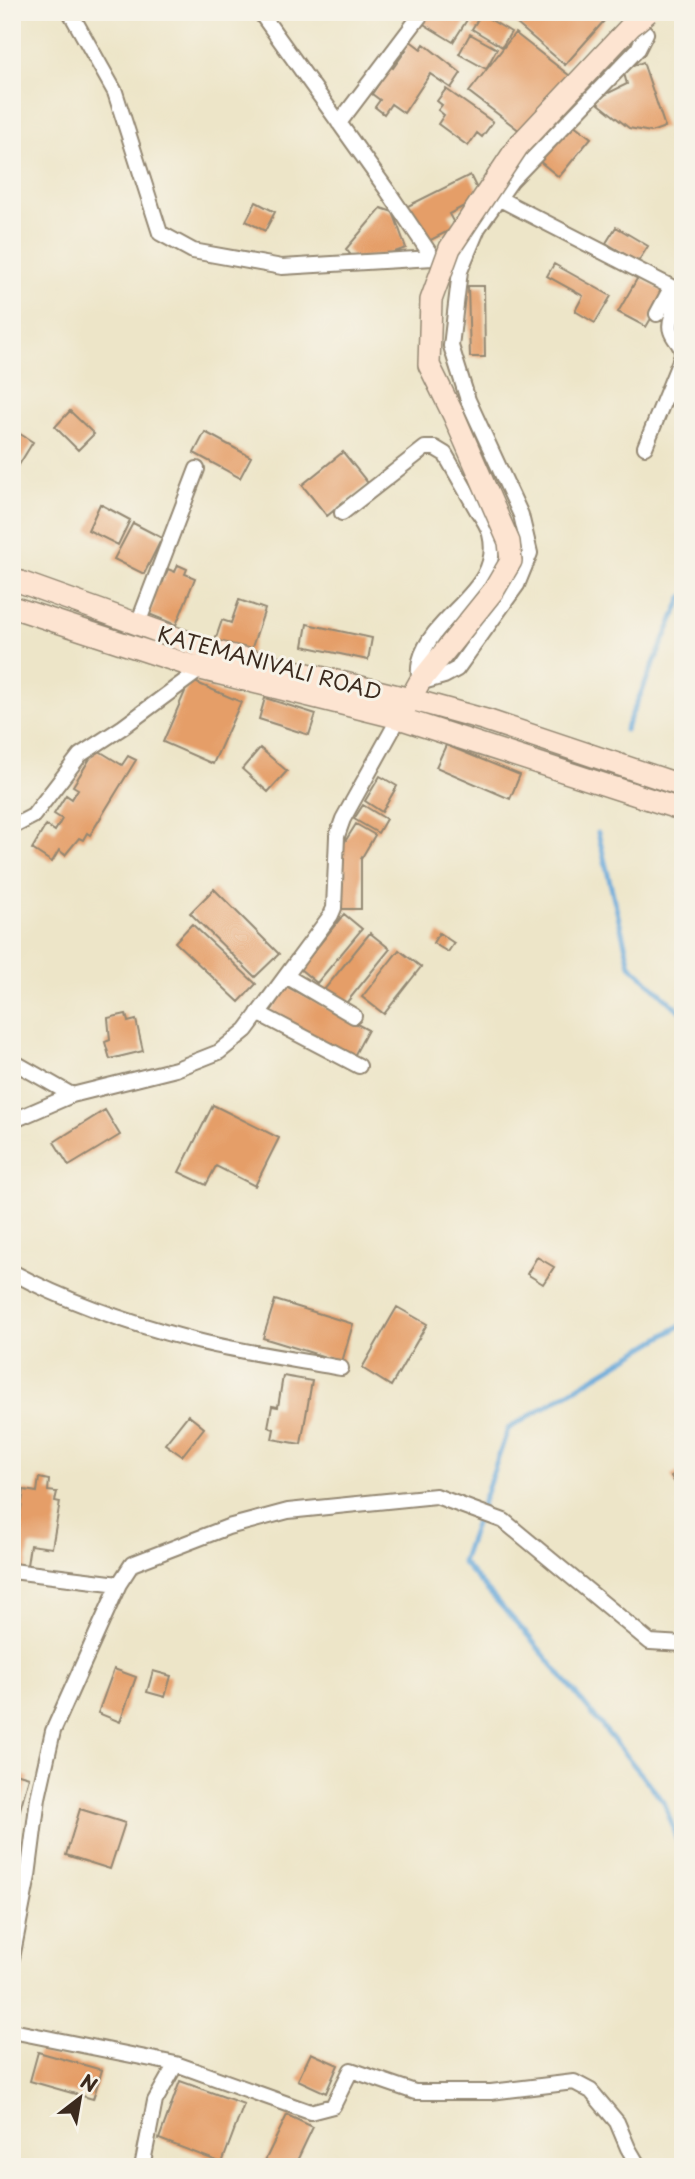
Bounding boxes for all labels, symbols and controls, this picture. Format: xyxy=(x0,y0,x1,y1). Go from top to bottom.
street label: KATEMANIVALI ROAD xyxy=(154,617,386,707)
north arrow xyxy=(46,2064,116,2134)
text: N xyxy=(76,2067,103,2098)

